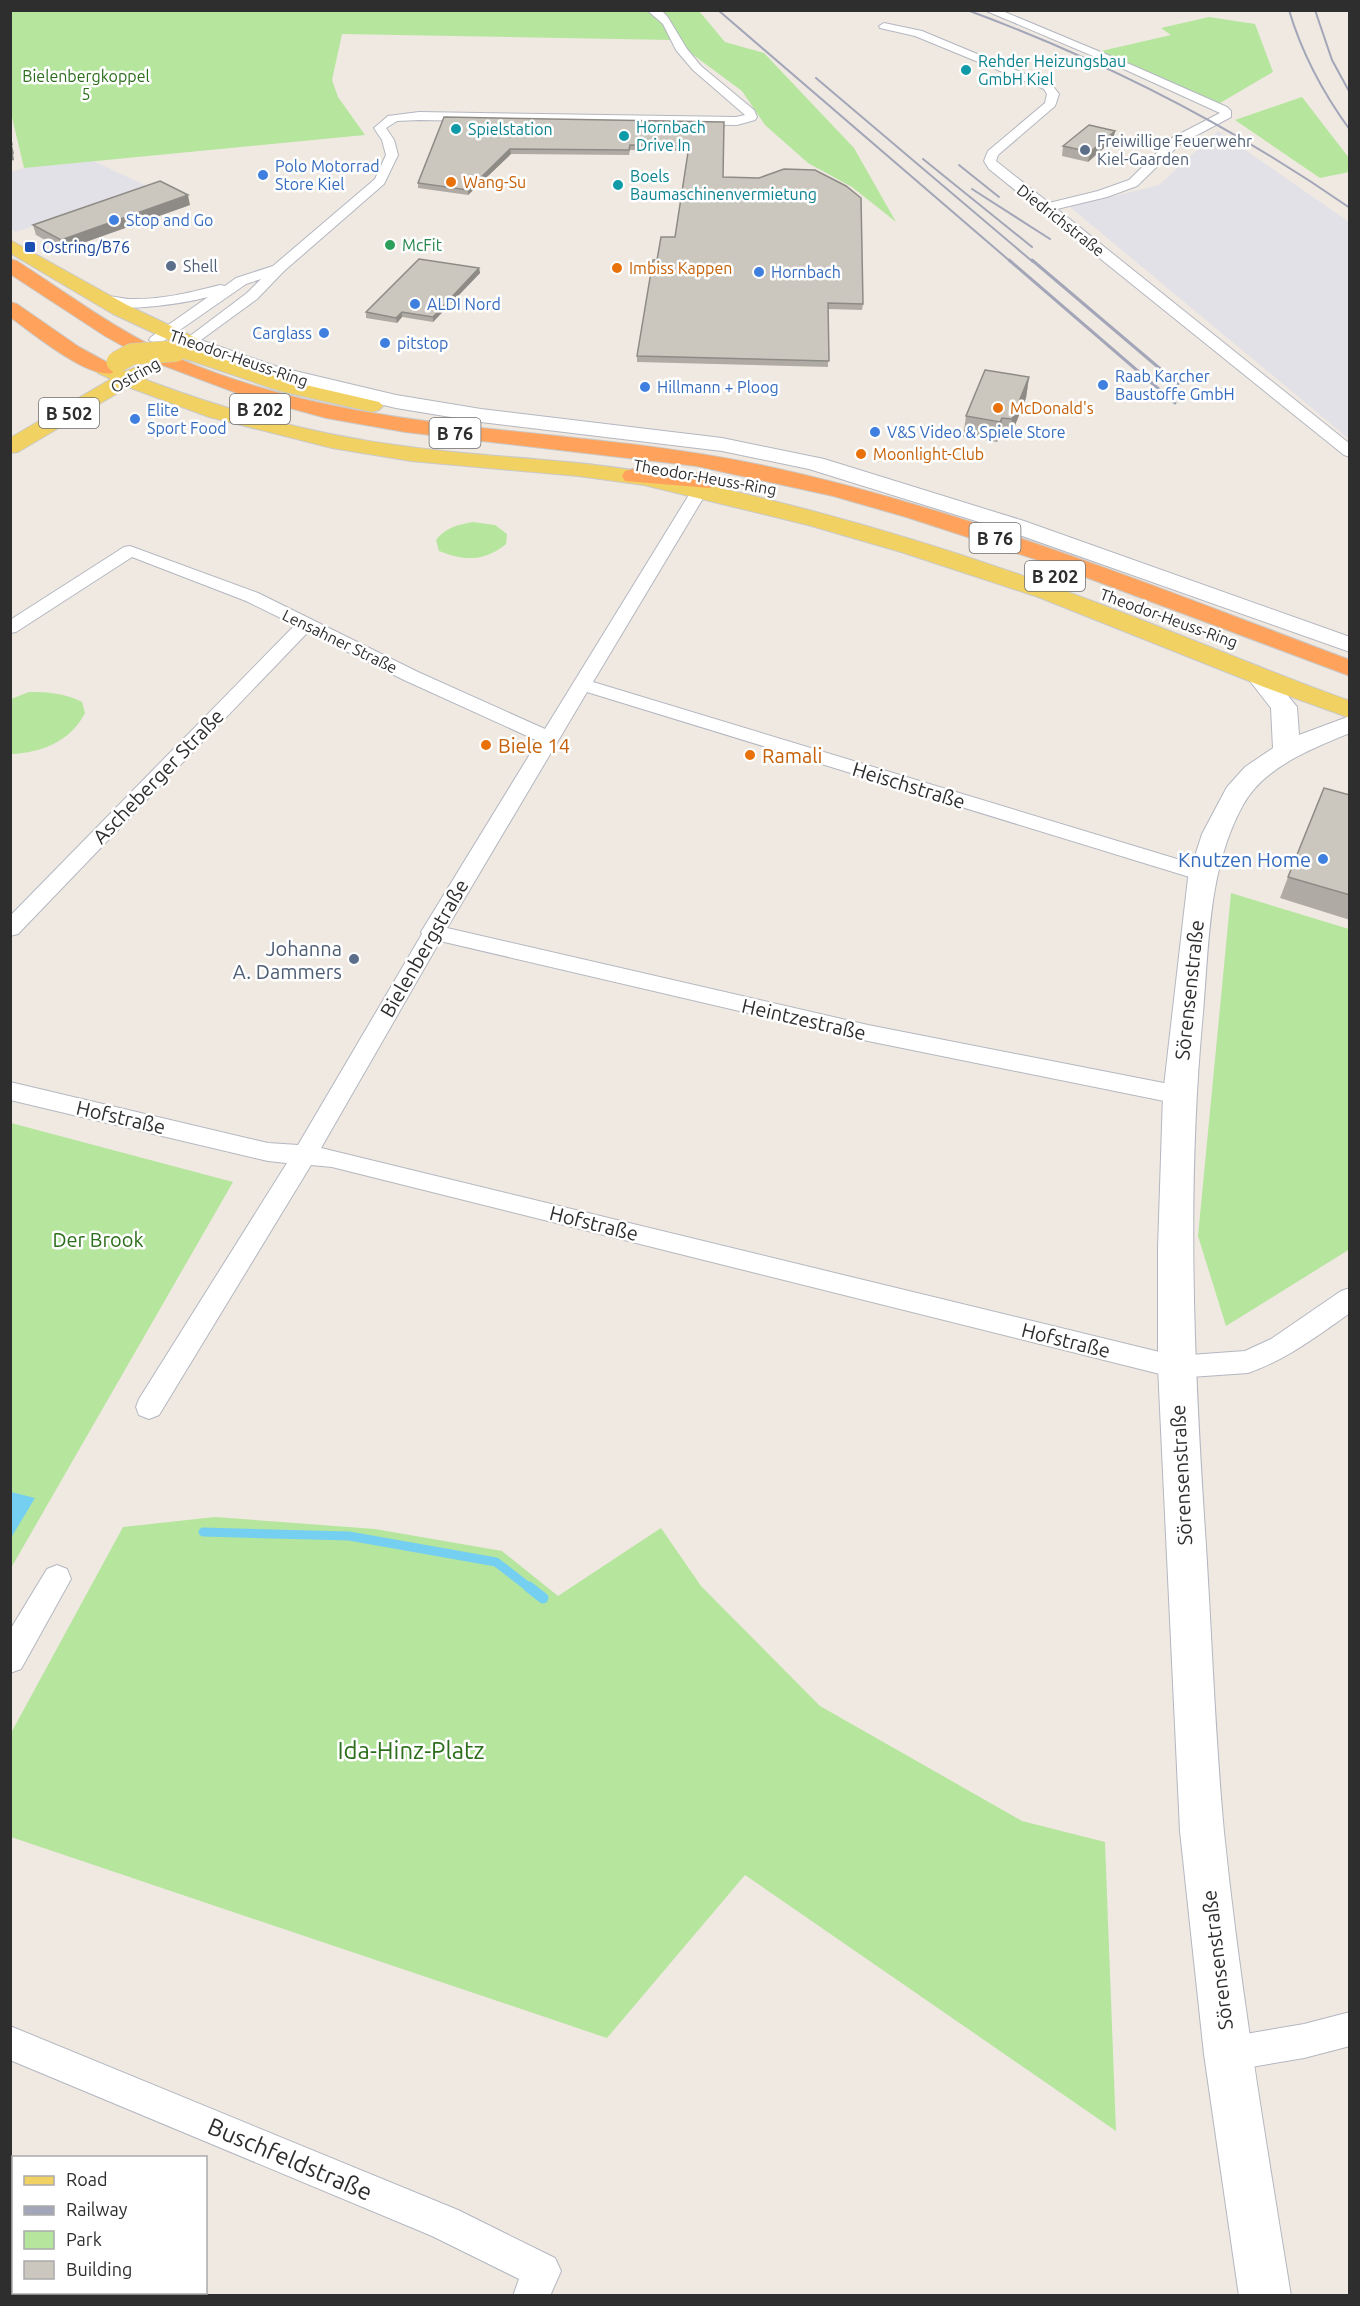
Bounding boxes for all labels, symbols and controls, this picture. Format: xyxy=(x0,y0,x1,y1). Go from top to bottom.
place label: Rehder Heizungsbau GmbH Kiel xyxy=(978,52,1126,88)
marker: Rehder Heizungsbau GmbH Kiel xyxy=(959,63,973,77)
park label: Bielenbergkoppel 5 xyxy=(22,67,150,103)
place label: Hornbach Drive In xyxy=(636,118,706,154)
place label: Spielstation xyxy=(468,120,553,138)
marker: Spielstation xyxy=(449,122,463,136)
marker: Hornbach Drive In xyxy=(617,129,631,143)
place label: Freiwillige Feuerwehr Kiel-Gaarden xyxy=(1097,132,1252,168)
marker: Freiwillige Feuerwehr Kiel-Gaarden xyxy=(1078,143,1092,157)
place label: Polo Motorrad Store Kiel xyxy=(275,157,380,193)
place label: Boels Baumaschinenvermietung xyxy=(630,167,817,203)
marker: Polo Motorrad Store Kiel xyxy=(256,168,270,182)
place label: Wang-Su xyxy=(463,173,526,191)
marker: Wang-Su xyxy=(444,175,458,189)
marker: Boels Baumaschinenvermietung xyxy=(611,178,625,192)
street label: Diedrichstraße xyxy=(1014,180,1108,260)
place label: Stop and Go xyxy=(126,211,213,229)
marker: Stop and Go xyxy=(107,213,121,227)
place label: McFit xyxy=(402,236,443,254)
place label: Ostring/B76 xyxy=(42,238,130,256)
marker: McFit xyxy=(383,238,397,252)
marker: Ostring/B76 xyxy=(23,240,37,254)
place label: Shell xyxy=(183,257,218,275)
marker: Shell xyxy=(164,259,178,273)
place label: Imbiss Kappen xyxy=(629,259,732,277)
marker: Imbiss Kappen xyxy=(610,261,624,275)
place label: Hornbach xyxy=(771,263,841,281)
marker: Hornbach xyxy=(752,265,766,279)
place label: ALDI Nord xyxy=(427,295,501,313)
marker: ALDI Nord xyxy=(408,297,422,311)
place label: Carglass xyxy=(252,324,312,342)
street label: Theodor-Heuss-Ring xyxy=(167,326,311,390)
marker: Carglass xyxy=(317,326,331,340)
place label: pitstop xyxy=(397,334,448,352)
marker: pitstop xyxy=(378,336,392,350)
street label: Ostring xyxy=(107,354,163,396)
place label: Raab Karcher Baustoffe GmbH xyxy=(1115,367,1235,403)
place label: Hillmann + Ploog xyxy=(657,378,779,396)
marker: Raab Karcher Baustoffe GmbH xyxy=(1096,378,1110,392)
marker: Hillmann + Ploog xyxy=(638,380,652,394)
road number: B 202 xyxy=(230,394,290,424)
road number: B 502 xyxy=(39,398,99,428)
place label: McDonald's xyxy=(1010,399,1094,417)
place label: Elite Sport Food xyxy=(147,401,227,437)
marker: McDonald's xyxy=(991,401,1005,415)
marker: Elite Sport Food xyxy=(128,412,142,426)
road number: B 76 xyxy=(430,418,480,448)
place label: V&S Video & Spiele Store xyxy=(887,423,1066,441)
marker: V&S Video & Spiele Store xyxy=(868,425,882,439)
place label: Moonlight-Club xyxy=(873,445,984,463)
marker: Moonlight-Club xyxy=(854,447,868,461)
street label: Theodor-Heuss-Ring xyxy=(632,456,778,498)
road number: B 76 xyxy=(970,523,1020,553)
road number: B 202 xyxy=(1025,561,1085,591)
street label: Theodor-Heuss-Ring xyxy=(1098,585,1240,651)
street label: Lensahner Straße xyxy=(280,605,400,677)
street label: Ascheberger Straße xyxy=(88,704,228,848)
place label: Biele 14 xyxy=(498,734,570,757)
marker: Biele 14 xyxy=(479,738,493,752)
place label: Ramali xyxy=(762,744,822,767)
marker: Ramali xyxy=(743,748,757,762)
street label: Heischstraße xyxy=(850,757,968,813)
place label: Knutzen Home xyxy=(1178,848,1311,871)
marker: Knutzen Home xyxy=(1316,852,1330,866)
street label: Bielenbergstraße xyxy=(375,875,473,1021)
street label: Sörensenstraße xyxy=(1170,919,1208,1061)
place label: Johanna A. Dammers xyxy=(233,937,342,983)
marker: Johanna A. Dammers xyxy=(347,952,361,966)
street label: Heintzestraße xyxy=(740,994,868,1044)
street label: Hofstraße xyxy=(74,1096,168,1138)
street label: Hofstraße xyxy=(547,1201,641,1245)
park label: Der Brook xyxy=(52,1228,144,1251)
street label: Hofstraße xyxy=(1019,1318,1113,1362)
street label: Sörensenstraße xyxy=(1166,1404,1196,1546)
park label: Ida-Hinz-Platz xyxy=(337,1737,485,1764)
street label: Sörensenstraße xyxy=(1197,1889,1237,2031)
street label: Buschfeldstraße xyxy=(204,2112,376,2206)
legend xyxy=(12,2156,207,2294)
text: Road xyxy=(66,2169,108,2189)
text: Railway xyxy=(66,2199,128,2219)
text: Park xyxy=(66,2229,102,2249)
text: Building xyxy=(66,2259,132,2279)

